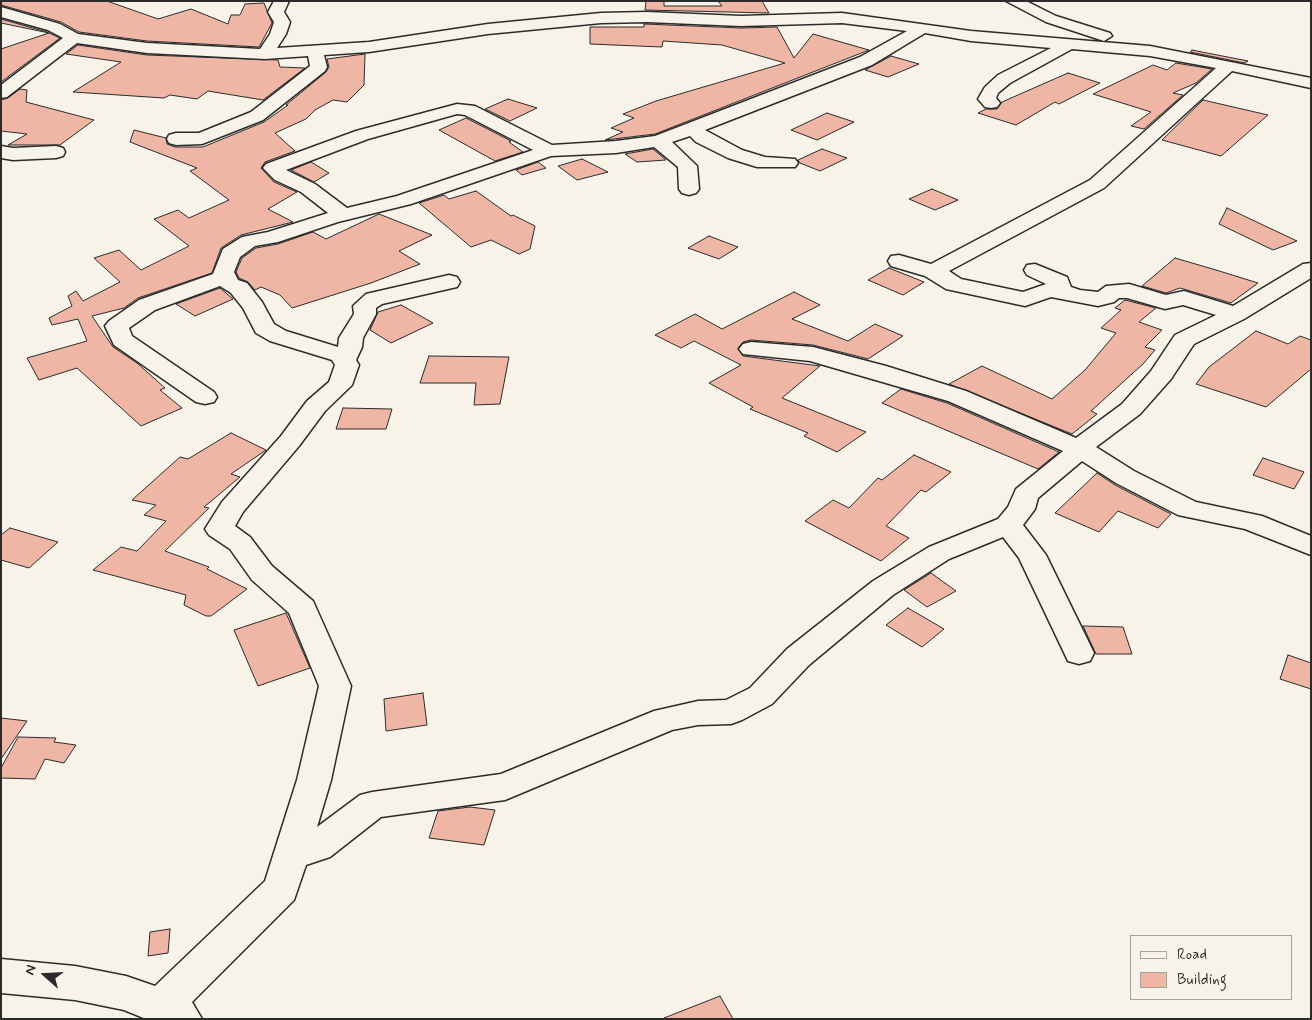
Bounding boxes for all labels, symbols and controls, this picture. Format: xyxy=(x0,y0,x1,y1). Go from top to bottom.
legend xyxy=(1130,935,1292,1000)
text: Road xyxy=(1177,945,1207,965)
north arrow xyxy=(20,950,70,1000)
text: N xyxy=(21,963,41,977)
text: Building xyxy=(1177,970,1227,990)

